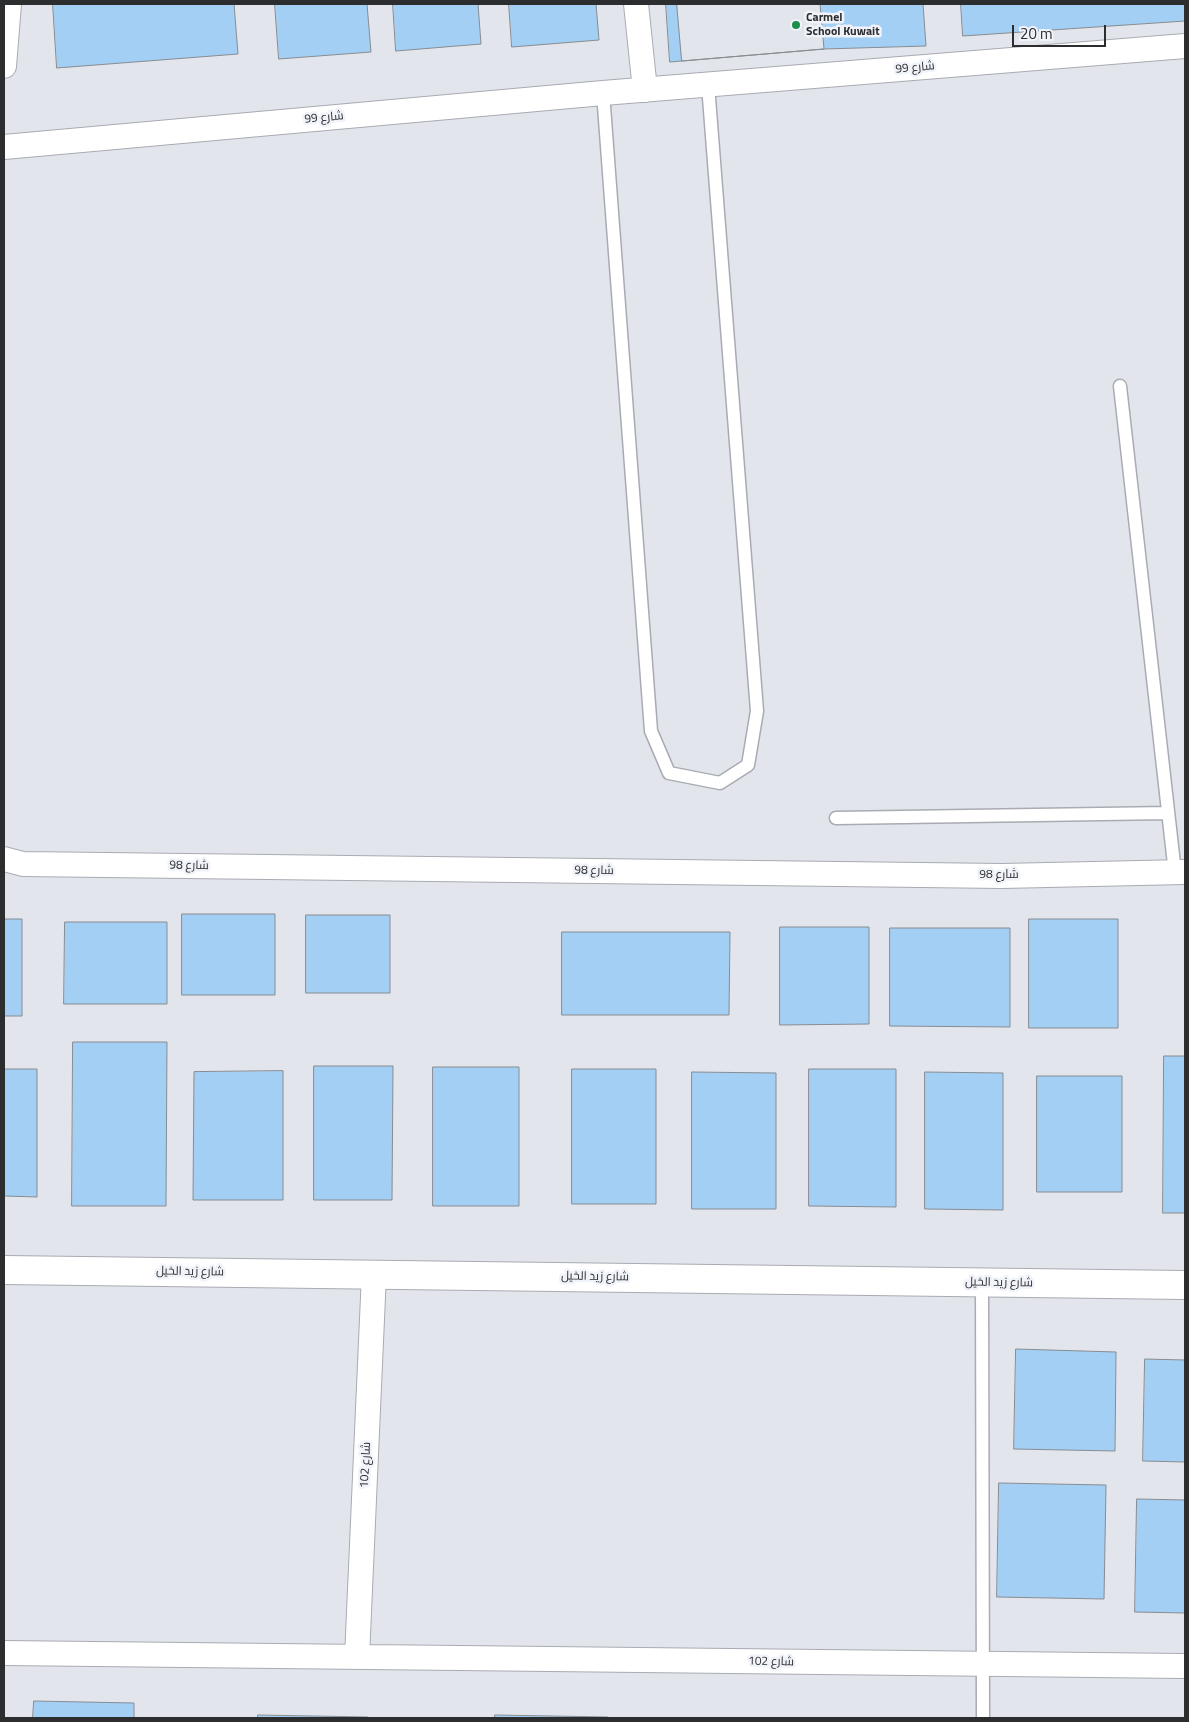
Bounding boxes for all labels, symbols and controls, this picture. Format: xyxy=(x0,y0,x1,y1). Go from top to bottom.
place label: Carmel School Kuwait xyxy=(806,11,880,39)
scale bar xyxy=(1014,15,1108,47)
marker: Carmel School Kuwait xyxy=(790,19,802,31)
text: 20 m xyxy=(1020,22,1053,45)
street label: شارع 99 xyxy=(895,59,935,77)
street label: شارع 99 xyxy=(304,109,344,127)
street label: شارع 98 xyxy=(169,858,209,874)
street label: شارع 98 xyxy=(574,863,614,879)
street label: شارع 98 xyxy=(979,868,1019,882)
street label: شارع زيد الخيل xyxy=(156,1264,224,1280)
street label: شارع زيد الخيل xyxy=(561,1269,629,1285)
street label: شارع زيد الخيل xyxy=(965,1275,1033,1291)
street label: شارع 102 xyxy=(358,1442,374,1488)
street label: شارع 102 xyxy=(748,1654,794,1670)

